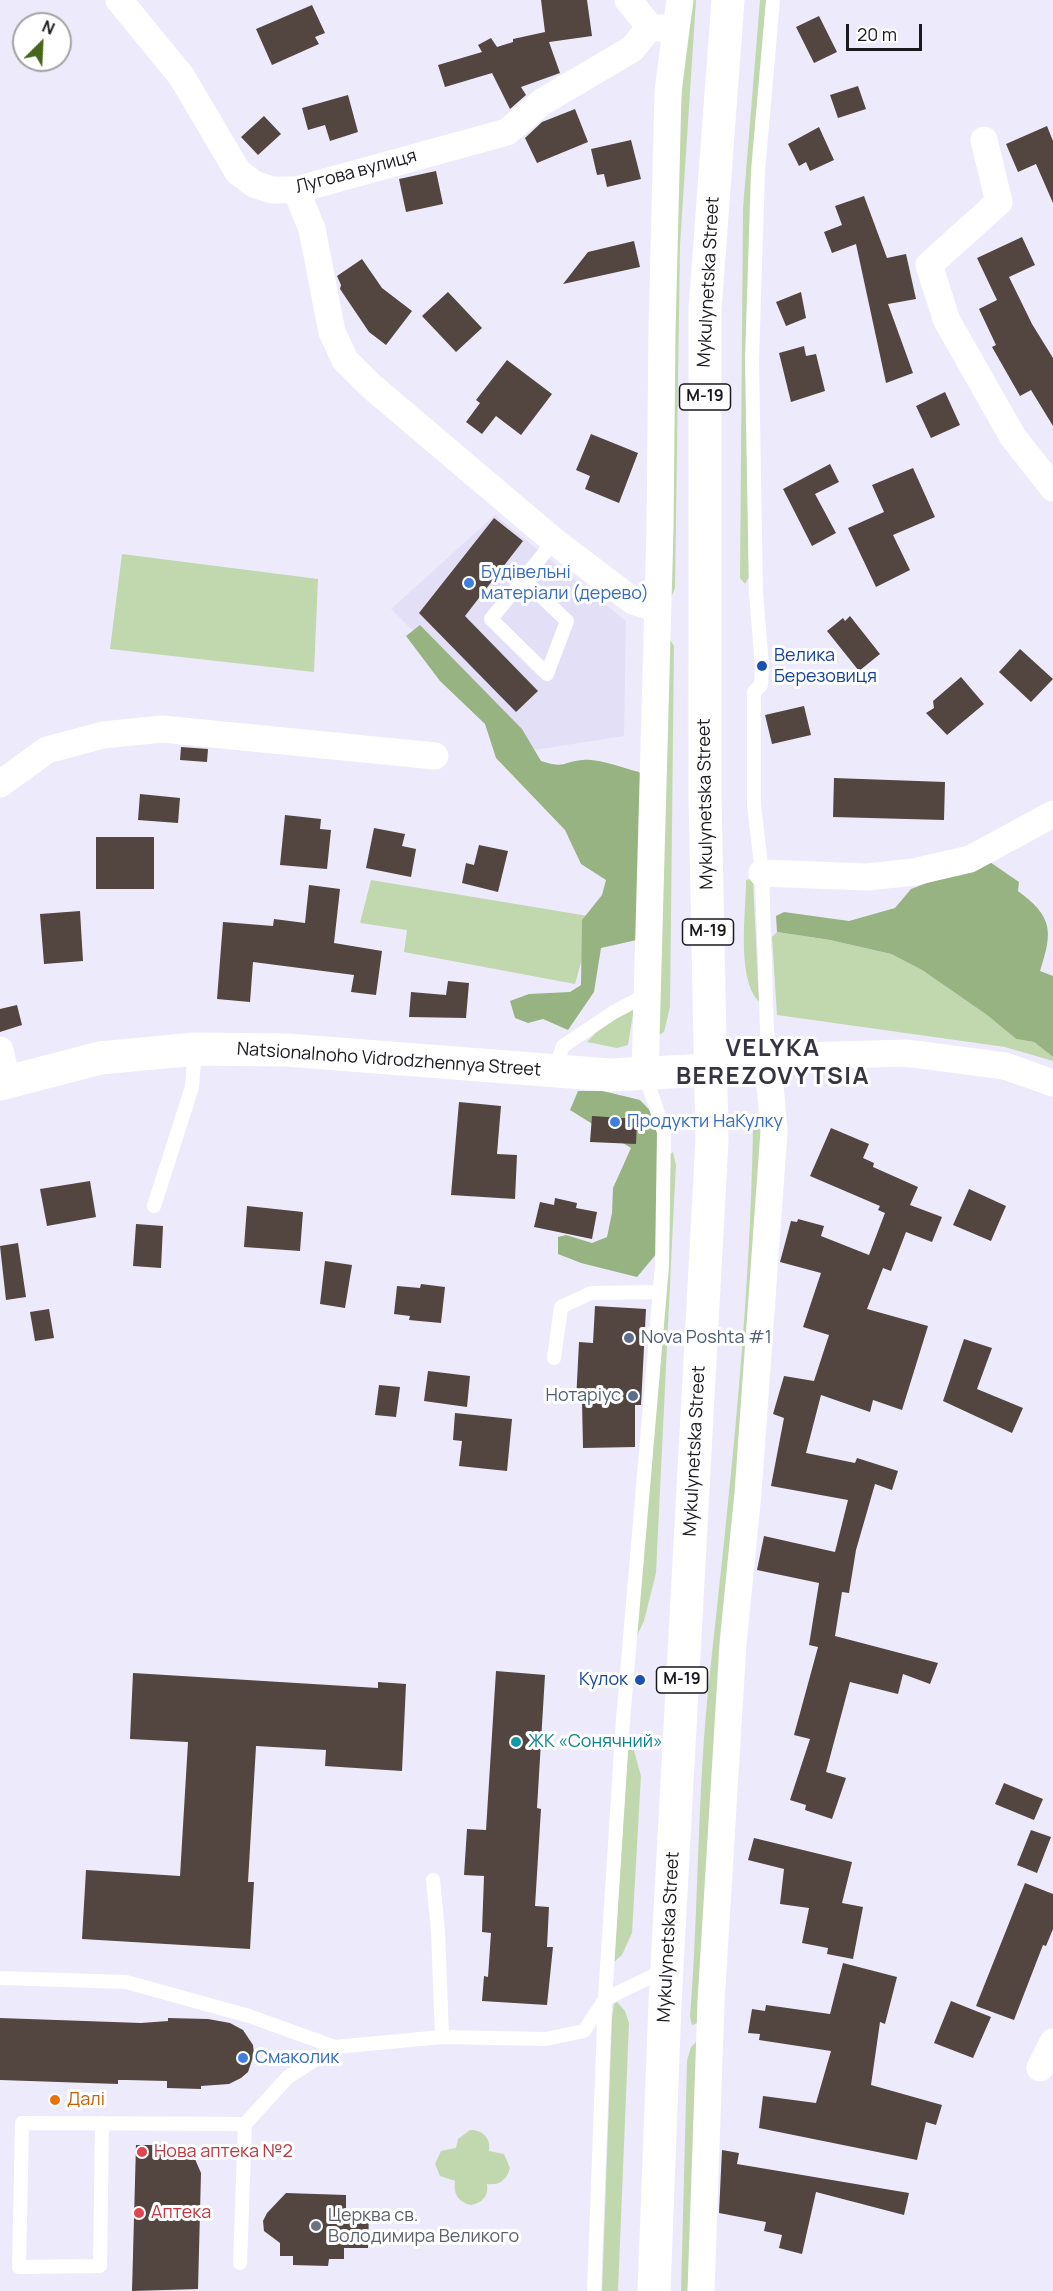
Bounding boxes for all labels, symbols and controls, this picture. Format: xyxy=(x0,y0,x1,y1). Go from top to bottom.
north arrow xyxy=(12,12,72,72)
scale bar xyxy=(849,12,926,50)
text: N xyxy=(39,15,58,40)
text: 20 m xyxy=(857,22,897,46)
street label: Лугова вулиця xyxy=(293,145,419,199)
street label: Mykulynetska Street xyxy=(694,196,724,368)
road number: М-19 xyxy=(680,384,730,410)
place label: Будівельні матеріали (дерево) xyxy=(481,562,649,604)
marker: Будівельні матеріали (дерево) xyxy=(462,576,476,590)
place label: Велика Березовиця xyxy=(774,645,877,688)
marker: Велика Березовиця xyxy=(755,659,769,673)
street label: Mykulynetska Street xyxy=(694,718,718,890)
road number: М-19 xyxy=(682,919,734,945)
district label: VELYKA BEREZOVYTSIA xyxy=(676,1035,870,1091)
street label: Natsionalnoho Vidrodzhennya Street xyxy=(236,1039,542,1081)
place label: Продукти НаКулку xyxy=(627,1111,783,1133)
marker: Продукти НаКулку xyxy=(608,1115,622,1129)
place label: Nova Poshta #1 xyxy=(641,1327,772,1349)
marker: Nova Poshta #1 xyxy=(622,1331,636,1345)
street label: Mykulynetska Street xyxy=(680,1365,710,1537)
place label: Нотаріус xyxy=(546,1385,621,1407)
marker: Нотаріус xyxy=(626,1389,640,1403)
road number: М-19 xyxy=(656,1667,708,1693)
place label: Кулок xyxy=(579,1669,628,1691)
marker: Кулок xyxy=(633,1673,647,1687)
place label: ЖК «Сонячний» xyxy=(528,1731,663,1753)
marker: ЖК «Сонячний» xyxy=(509,1735,523,1749)
street label: Mykulynetska Street xyxy=(654,1851,684,2023)
place label: Смаколик xyxy=(255,2047,339,2069)
marker: Смаколик xyxy=(236,2051,250,2065)
place label: Далі xyxy=(67,2089,105,2111)
marker: Далі xyxy=(48,2093,62,2107)
place label: Нова аптека №2 xyxy=(154,2141,293,2163)
marker: Нова аптека №2 xyxy=(135,2145,149,2159)
place label: Аптека xyxy=(151,2202,211,2224)
place label: Церква св. Володимира Великого xyxy=(328,2205,519,2248)
marker: Аптека xyxy=(132,2206,146,2220)
marker: Церква св. Володимира Великого xyxy=(309,2219,323,2233)

